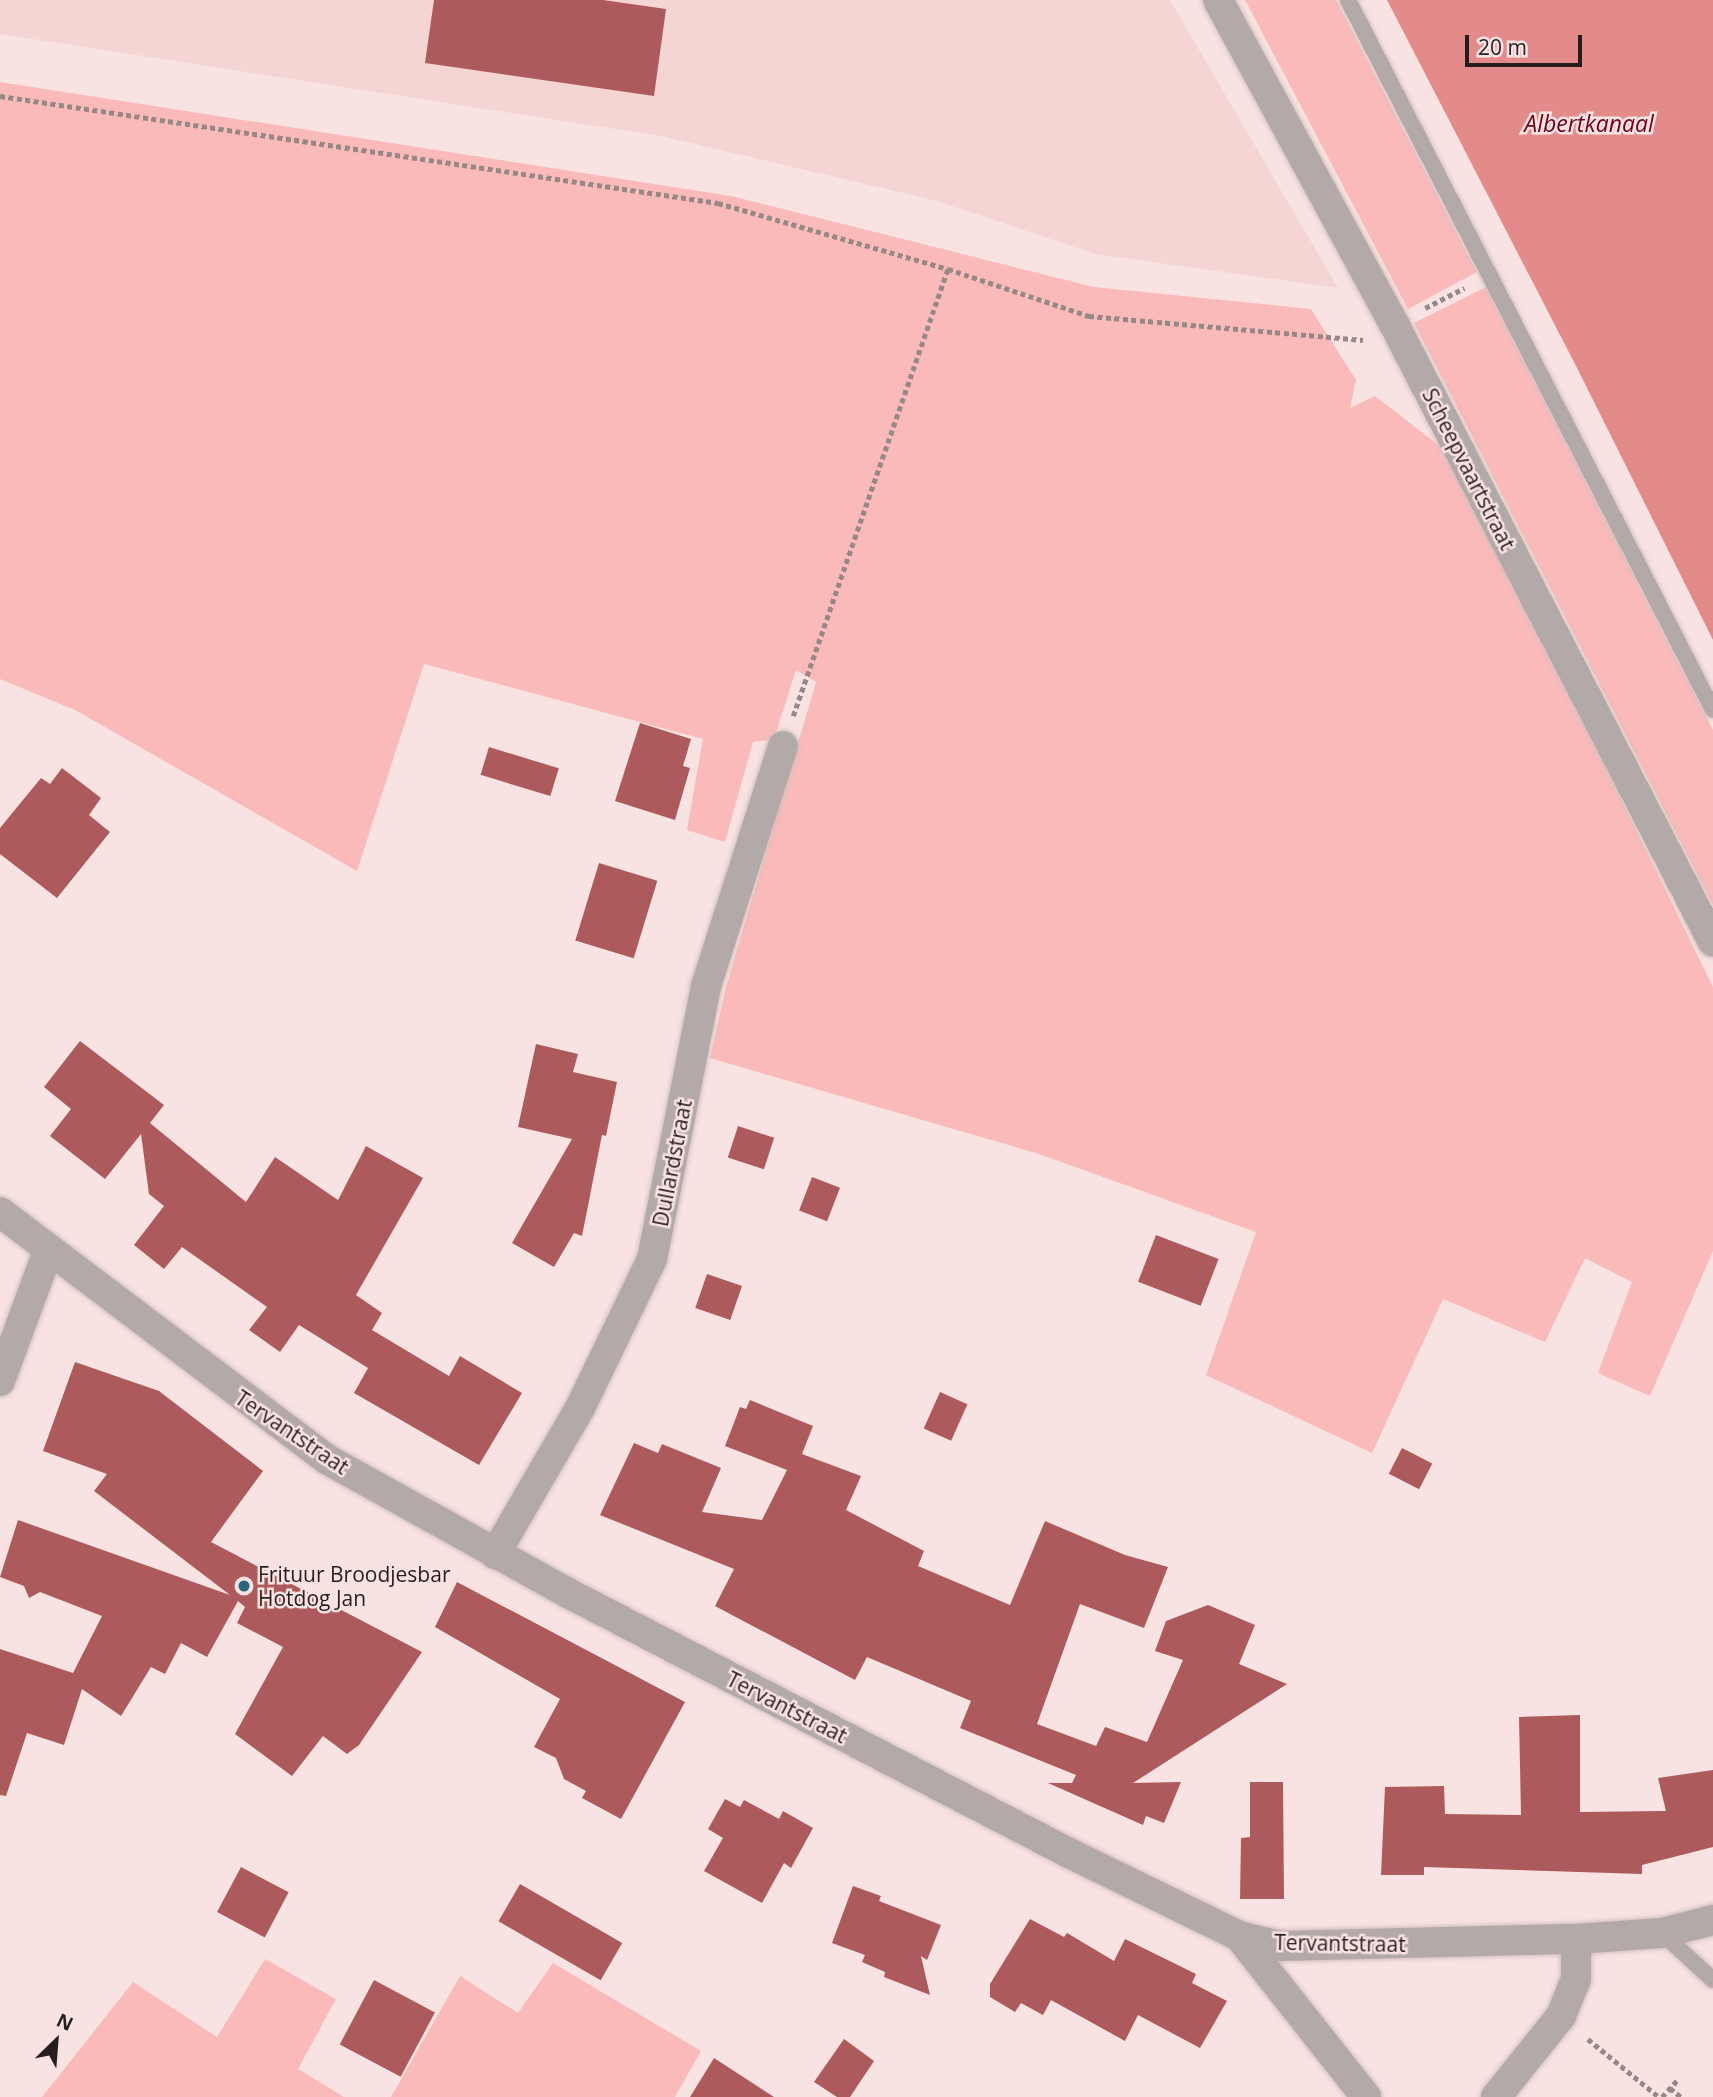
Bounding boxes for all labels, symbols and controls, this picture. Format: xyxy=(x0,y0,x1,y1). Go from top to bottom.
scale bar xyxy=(1468,21,1585,65)
text: 20 m xyxy=(1478,33,1527,61)
water label: Albertkanaal xyxy=(1524,109,1654,137)
street label: Scheepvaartstraat xyxy=(1417,384,1521,554)
street label: Dullardstraat xyxy=(647,1097,697,1229)
street label: Tervantstraat xyxy=(231,1385,353,1479)
place label: Frituur Broodjesbar Hotdog Jan xyxy=(258,1561,450,1611)
marker: Frituur Broodjesbar Hotdog Jan xyxy=(236,1578,252,1594)
street label: Tervantstraat xyxy=(723,1666,851,1748)
street label: Tervantstraat xyxy=(1274,1929,1406,1957)
north arrow xyxy=(21,2006,91,2076)
text: N xyxy=(52,2007,77,2037)

